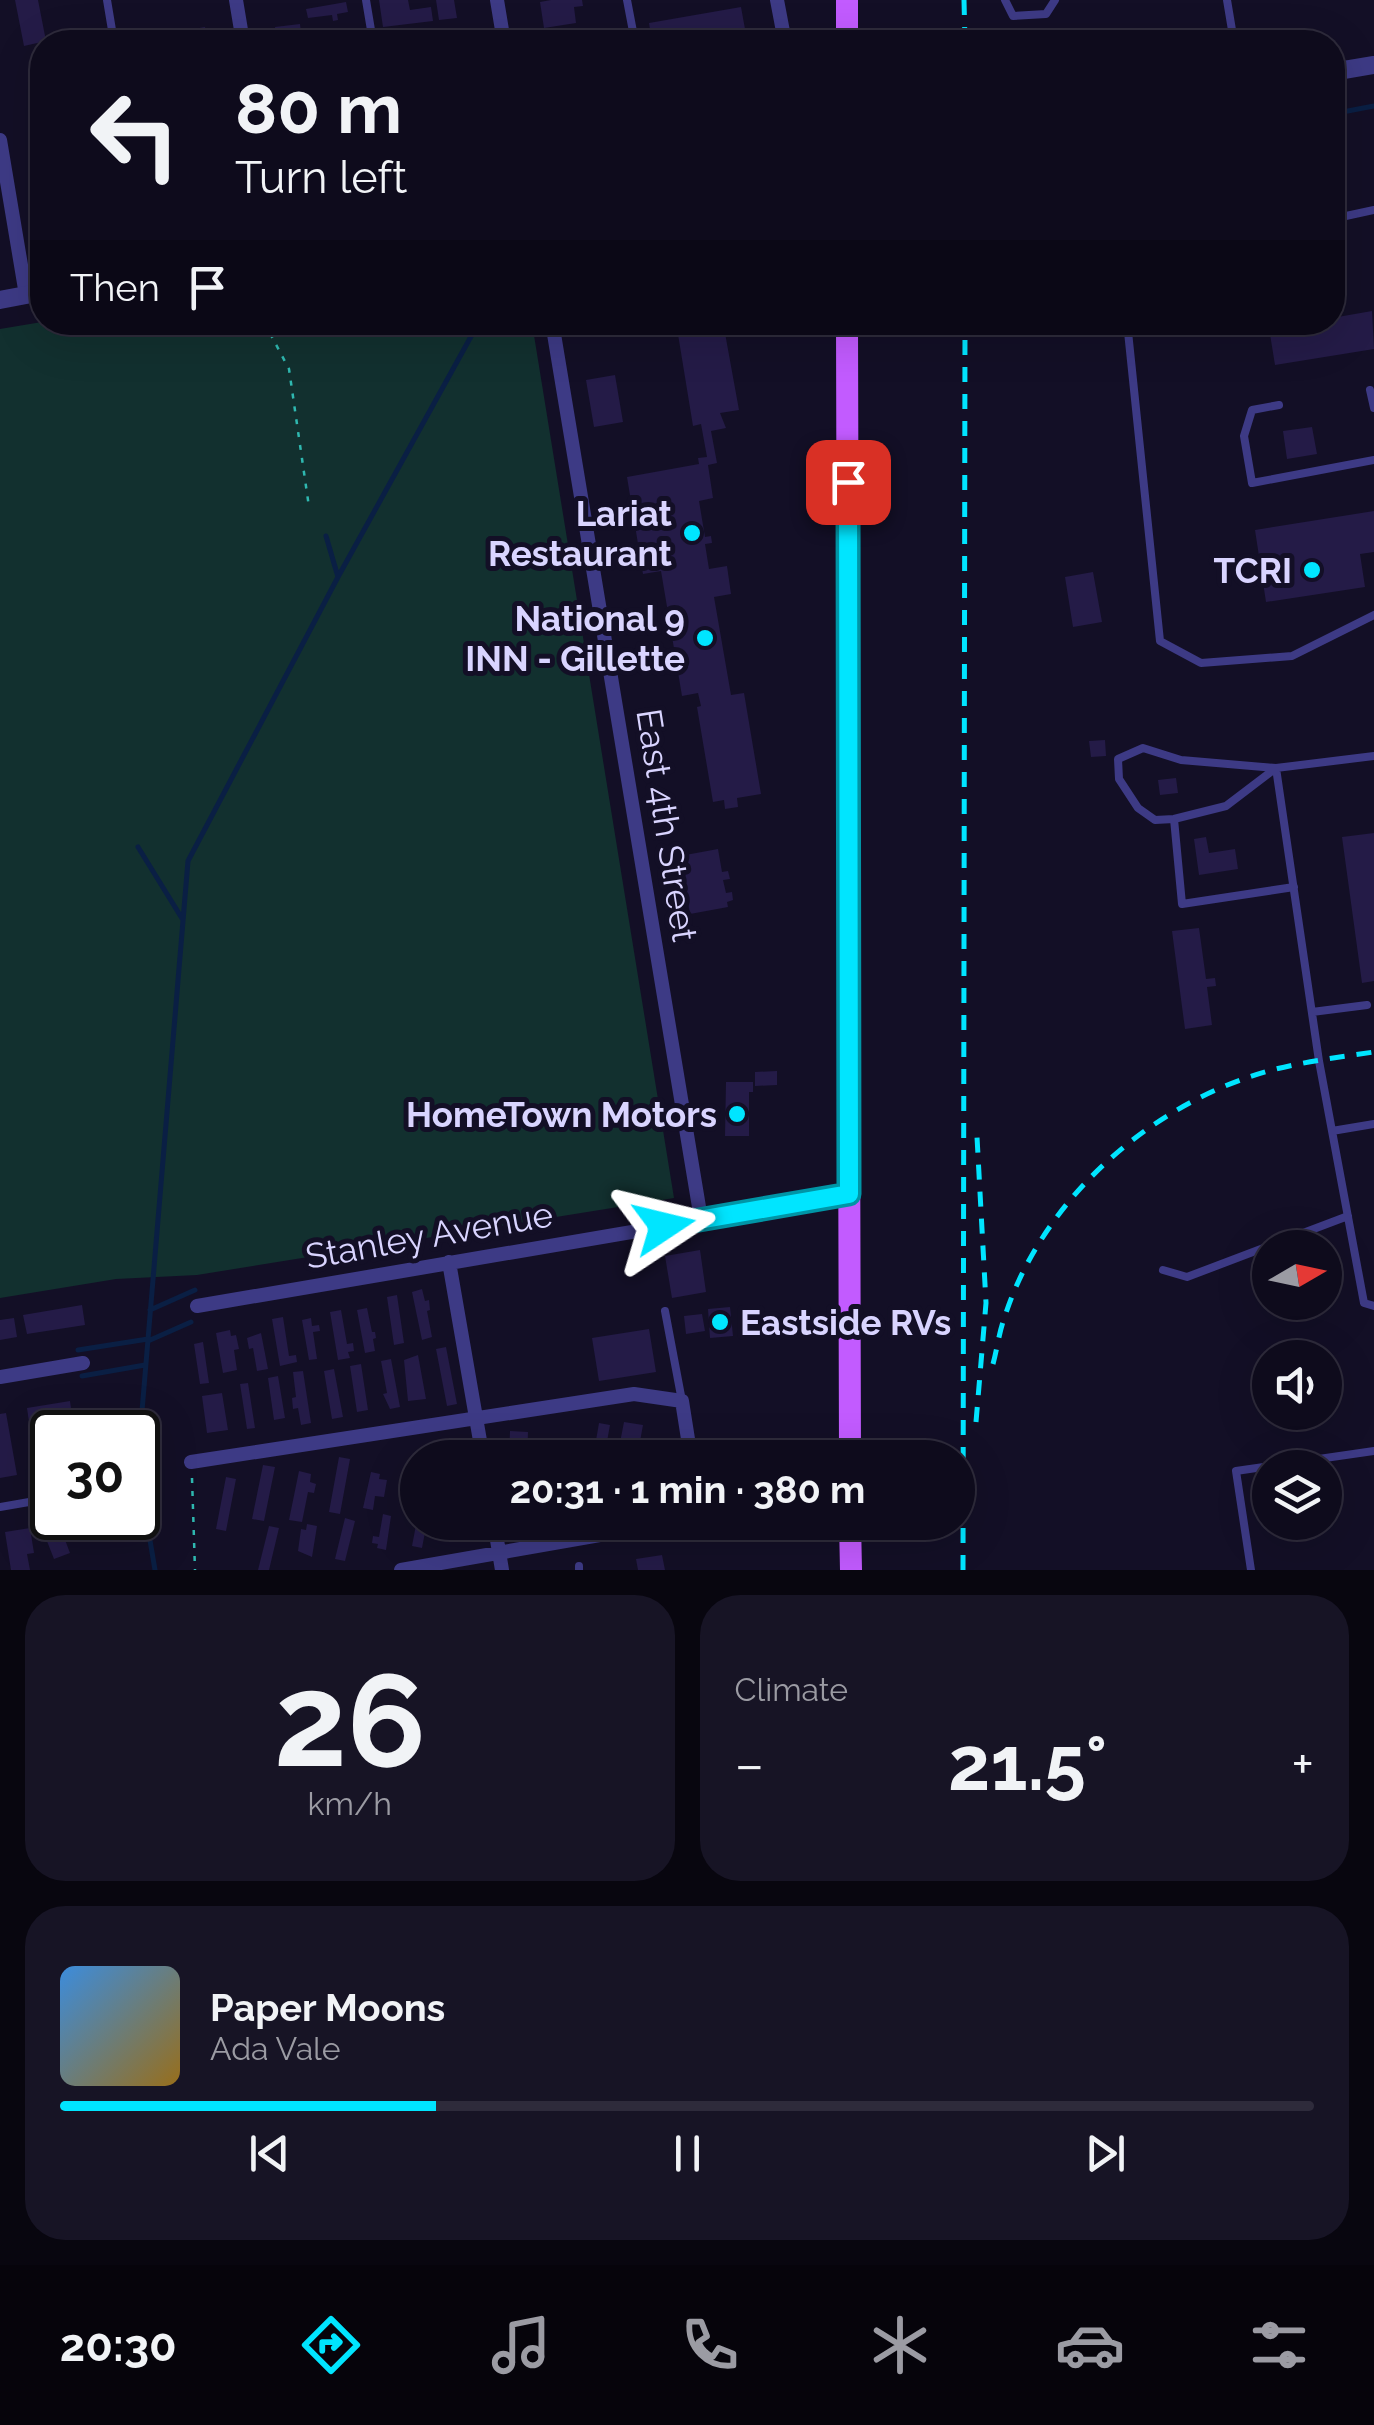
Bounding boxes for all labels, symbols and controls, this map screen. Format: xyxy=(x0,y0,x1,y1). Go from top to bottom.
text: 80 m xyxy=(235,67,402,149)
icon: left xyxy=(70,70,200,200)
text: Turn left xyxy=(235,151,407,204)
icon: arrive xyxy=(180,260,235,315)
text: Then xyxy=(70,265,160,310)
pin xyxy=(806,440,891,525)
icon: arrive xyxy=(821,455,876,510)
place label: Lariat Restaurant xyxy=(488,493,673,574)
marker: Lariat Restaurant xyxy=(681,522,703,544)
place label: TCRI xyxy=(1214,550,1292,591)
marker: TCRI xyxy=(1301,559,1323,581)
place label: National 9 INN - Gillette xyxy=(465,598,685,679)
marker: National 9 INN - Gillette xyxy=(694,627,716,649)
street label: East 4th Street xyxy=(628,706,706,945)
place label: HomeTown Motors xyxy=(406,1094,717,1135)
marker: HomeTown Motors xyxy=(726,1103,748,1125)
position arrow xyxy=(612,1174,716,1278)
street label: Stanley Avenue xyxy=(302,1193,556,1277)
north arrow xyxy=(1252,1230,1342,1320)
map controls xyxy=(1252,1230,1342,1540)
place label: Eastside RVs xyxy=(740,1302,951,1343)
marker: Eastside RVs xyxy=(709,1311,731,1333)
button: sound xyxy=(1252,1340,1342,1430)
speed limit sign: 30 xyxy=(30,1410,160,1540)
button: layers xyxy=(1252,1450,1342,1540)
text: 20:31 · 1 min · 380 m xyxy=(510,1467,865,1512)
text: 26 xyxy=(274,1644,426,1796)
text: Climate xyxy=(735,1671,848,1708)
text: 21.5° xyxy=(948,1719,1107,1808)
text: − xyxy=(735,1732,764,1797)
text: + xyxy=(1291,1732,1314,1797)
text: km/h xyxy=(308,1785,392,1822)
text: Paper Moons xyxy=(210,1985,445,2030)
text: Ada Vale xyxy=(210,2030,341,2067)
icon: previous xyxy=(242,2126,297,2181)
icon: pause xyxy=(660,2126,715,2181)
icon: next xyxy=(1078,2126,1133,2181)
icon: directions xyxy=(296,2310,366,2380)
icon: music xyxy=(486,2310,556,2380)
icon: phone xyxy=(675,2310,745,2380)
icon: climate xyxy=(865,2310,935,2380)
icon: car xyxy=(1055,2310,1125,2380)
icon: filters xyxy=(1244,2310,1314,2380)
text: 20:30 xyxy=(60,2319,177,2372)

